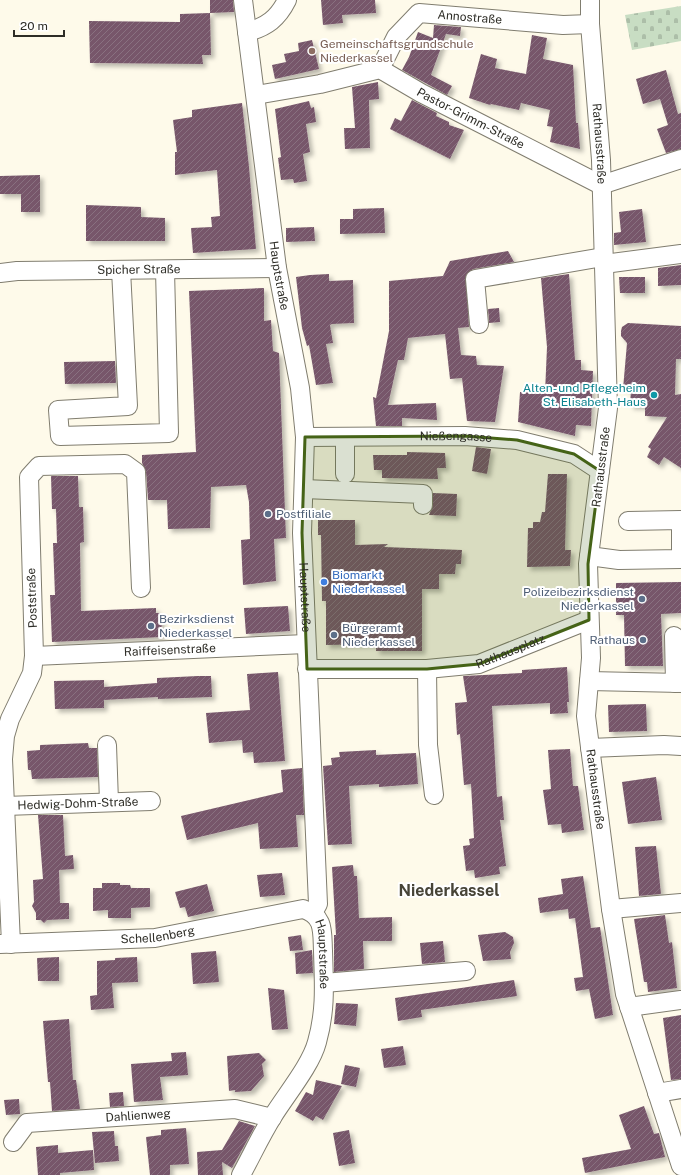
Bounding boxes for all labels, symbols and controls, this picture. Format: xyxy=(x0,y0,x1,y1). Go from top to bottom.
street label: Annostraße xyxy=(437,8,503,27)
scale bar xyxy=(14,12,64,38)
text: 20 m xyxy=(20,19,48,33)
place label: Gemeinschaftsgrundschule Niederkassel xyxy=(320,37,474,65)
marker: Gemeinschaftsgrundschule Niederkassel xyxy=(307,46,317,56)
street label: Pastor-Grimm-Straße xyxy=(414,85,527,152)
street label: Rathausstraße xyxy=(589,103,609,185)
street label: Hauptstraße xyxy=(267,240,292,312)
street label: Spicher Straße xyxy=(97,262,181,277)
place label: Alten- und Pflegeheim St. Elisabeth-Haus xyxy=(523,381,646,409)
marker: Alten- und Pflegeheim St. Elisabeth-Haus xyxy=(649,390,659,400)
street label: Rathausstraße xyxy=(589,426,613,508)
street label: Nießengasse xyxy=(420,429,493,445)
place label: Postfiliale xyxy=(276,507,332,521)
marker: Postfiliale xyxy=(263,509,273,519)
street label: Hauptstraße xyxy=(296,562,313,633)
street label: Poststraße xyxy=(24,567,40,628)
place label: Biomarkt Niederkassel xyxy=(332,568,406,596)
marker: Biomarkt Niederkassel xyxy=(319,577,329,587)
place label: Polizeibezirksdienst Niederkassel xyxy=(523,585,634,613)
marker: Polizeibezirksdienst Niederkassel xyxy=(637,594,647,604)
place label: Bezirksdienst Niederkassel xyxy=(159,612,235,640)
marker: Bezirksdienst Niederkassel xyxy=(146,621,156,631)
place label: Bürgeramt Niederkassel xyxy=(342,621,416,649)
marker: Bürgeramt Niederkassel xyxy=(329,630,339,640)
street label: Rathausplatz xyxy=(474,631,547,672)
place label: Rathaus xyxy=(589,633,635,647)
marker: Rathaus xyxy=(638,635,648,645)
street label: Raiffeisenstraße xyxy=(124,641,216,659)
street label: Rathausstraße xyxy=(583,748,608,831)
street label: Hedwig-Dohm-Straße xyxy=(17,794,139,813)
district label: Niederkassel xyxy=(399,881,499,900)
street label: Hauptstraße xyxy=(312,917,331,989)
street label: Schellenberg xyxy=(120,923,196,946)
street label: Dahlienweg xyxy=(105,1106,171,1125)

